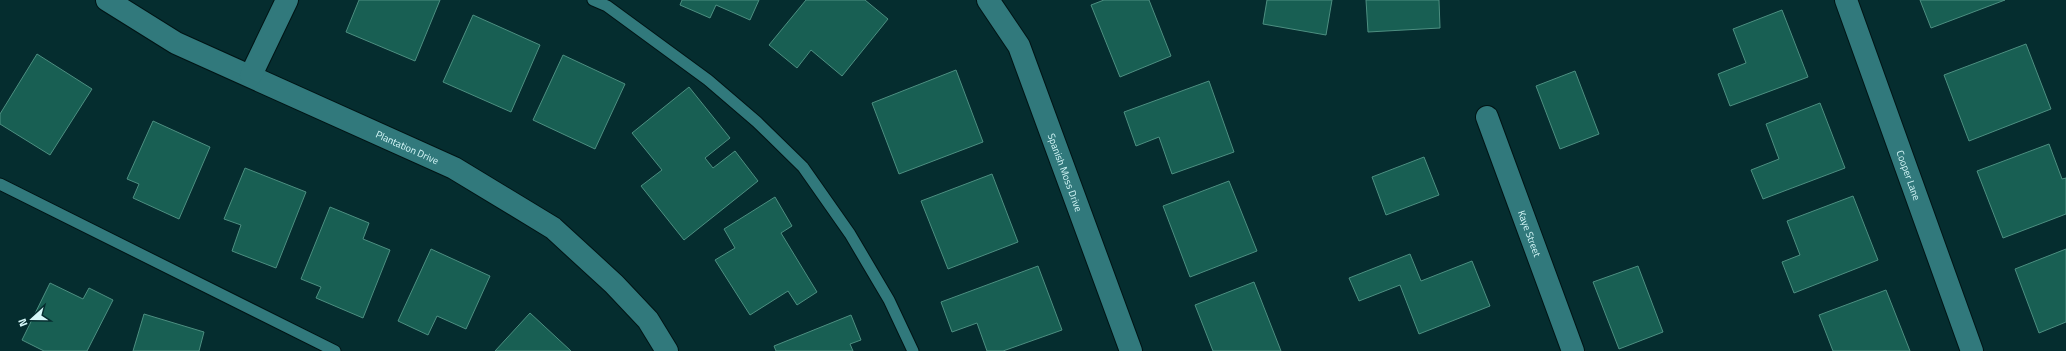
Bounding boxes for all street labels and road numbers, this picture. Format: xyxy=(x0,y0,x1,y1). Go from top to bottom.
street label: Plantation Drive xyxy=(373,126,441,168)
street label: Spanish Moss Drive xyxy=(1044,131,1087,214)
street label: Cooper Lane xyxy=(1893,148,1925,202)
street label: Kaye Street xyxy=(1514,208,1545,259)

